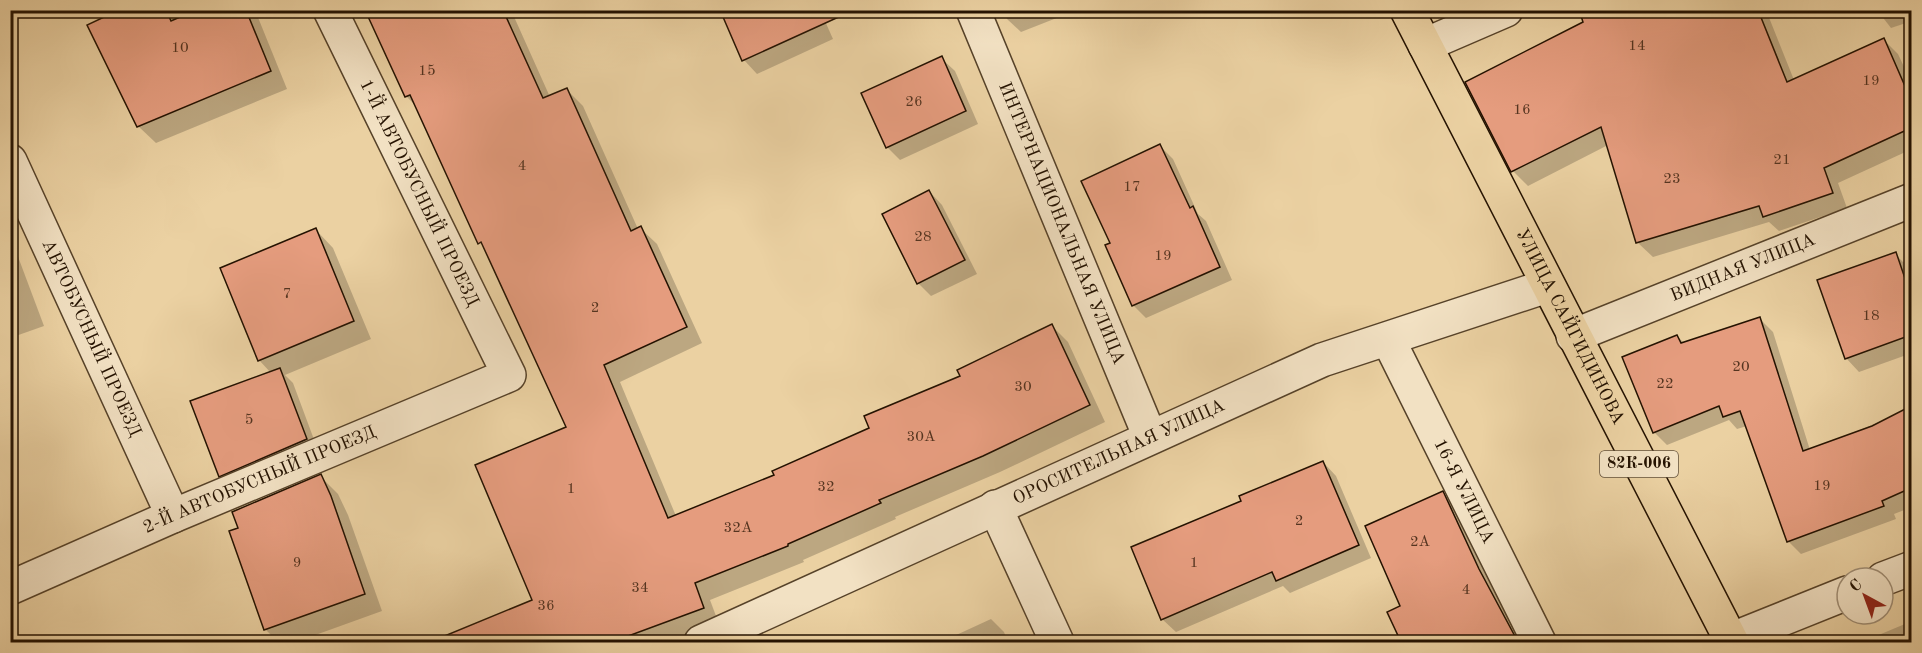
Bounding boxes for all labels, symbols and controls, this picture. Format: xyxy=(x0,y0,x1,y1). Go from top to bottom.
house number: 14 xyxy=(1628,39,1646,54)
house number: 10 xyxy=(171,41,189,56)
house number: 15 xyxy=(418,64,436,79)
house number: 19 xyxy=(1862,74,1880,89)
street label: 1-Й АВТОБУСНЫЙ ПРОЕЗД xyxy=(356,75,486,309)
street label: ИНТЕРНАЦИОНАЛЬНАЯ УЛИЦА xyxy=(995,80,1128,367)
house number: 26 xyxy=(905,95,923,110)
house number: 16 xyxy=(1513,103,1531,118)
house number: 21 xyxy=(1773,153,1791,168)
house number: 4 xyxy=(518,159,526,174)
house number: 23 xyxy=(1663,172,1681,187)
house number: 17 xyxy=(1123,180,1141,195)
street label: УЛИЦА САЙГИДИНОВА xyxy=(1512,226,1628,428)
house number: 28 xyxy=(914,230,932,245)
street label: ВИДНАЯ УЛИЦА xyxy=(1668,231,1818,305)
street label: АВТОБУСНЫЙ ПРОЕЗД xyxy=(38,237,144,439)
house number: 19 xyxy=(1154,249,1172,264)
house number: 7 xyxy=(283,287,291,302)
house number: 2 xyxy=(591,301,599,316)
house number: 18 xyxy=(1862,309,1880,324)
house number: 20 xyxy=(1732,360,1750,375)
house number: 22 xyxy=(1656,377,1674,392)
house number: 30 xyxy=(1014,380,1032,395)
street label: ОРОСИТЕЛЬНАЯ УЛИЦА xyxy=(1010,396,1228,508)
house number: 5 xyxy=(245,413,253,428)
street label: 2-Й АВТОБУСНЫЙ ПРОЕЗД xyxy=(141,423,378,537)
house number: 30А xyxy=(907,430,936,445)
street label: 16-Я УЛИЦА xyxy=(1430,436,1498,547)
road number: 82К-006 xyxy=(1600,451,1678,477)
house number: 19 xyxy=(1813,479,1831,494)
house number: 32 xyxy=(817,480,835,495)
house number: 1 xyxy=(567,482,575,497)
house number: 2 xyxy=(1295,514,1303,529)
house number: 32А xyxy=(724,521,753,536)
house number: 2А xyxy=(1410,535,1431,550)
house number: 9 xyxy=(293,556,301,571)
house number: 1 xyxy=(1190,556,1198,571)
north arrow xyxy=(1835,566,1895,626)
text: С xyxy=(1847,577,1866,596)
house number: 34 xyxy=(631,581,649,596)
house number: 4 xyxy=(1462,583,1470,598)
house number: 36 xyxy=(537,599,555,614)

